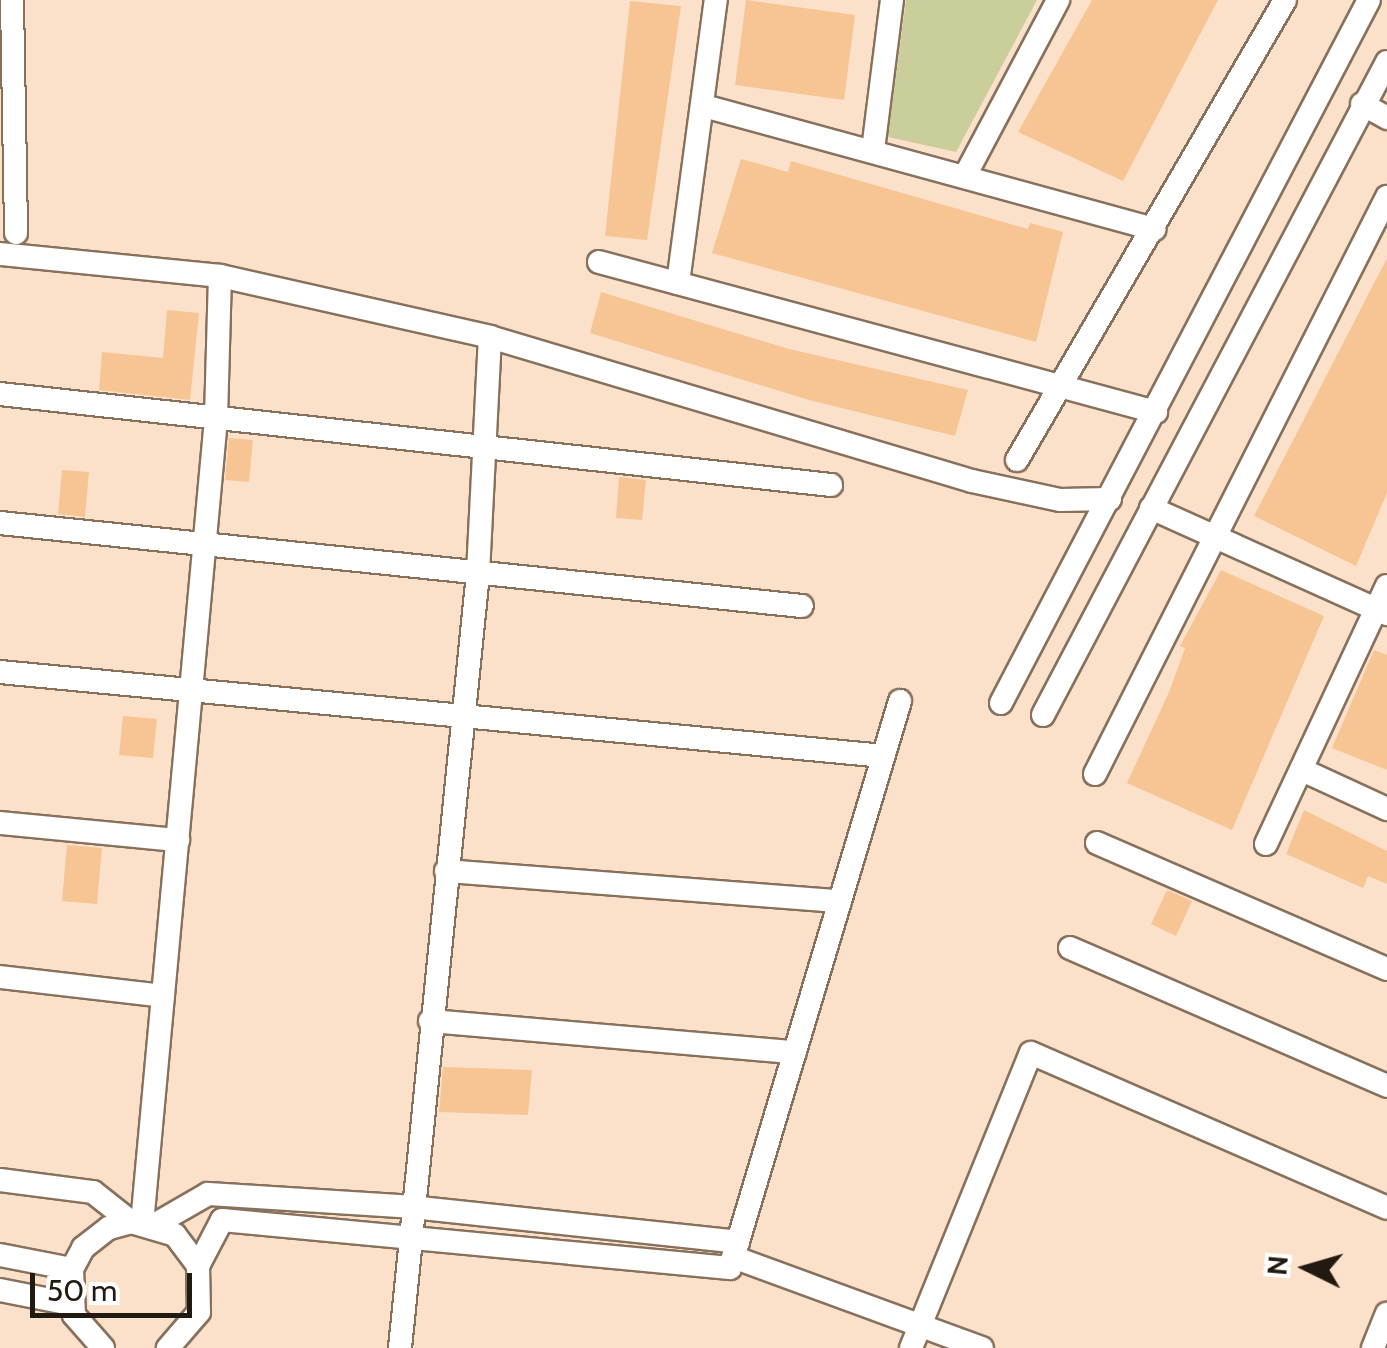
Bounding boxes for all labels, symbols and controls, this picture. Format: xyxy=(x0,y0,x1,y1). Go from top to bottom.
north arrow xyxy=(1257,1218,1357,1318)
scale bar xyxy=(35,1253,198,1315)
text: N xyxy=(1259,1254,1295,1277)
text: 50 m xyxy=(47,1272,117,1309)

